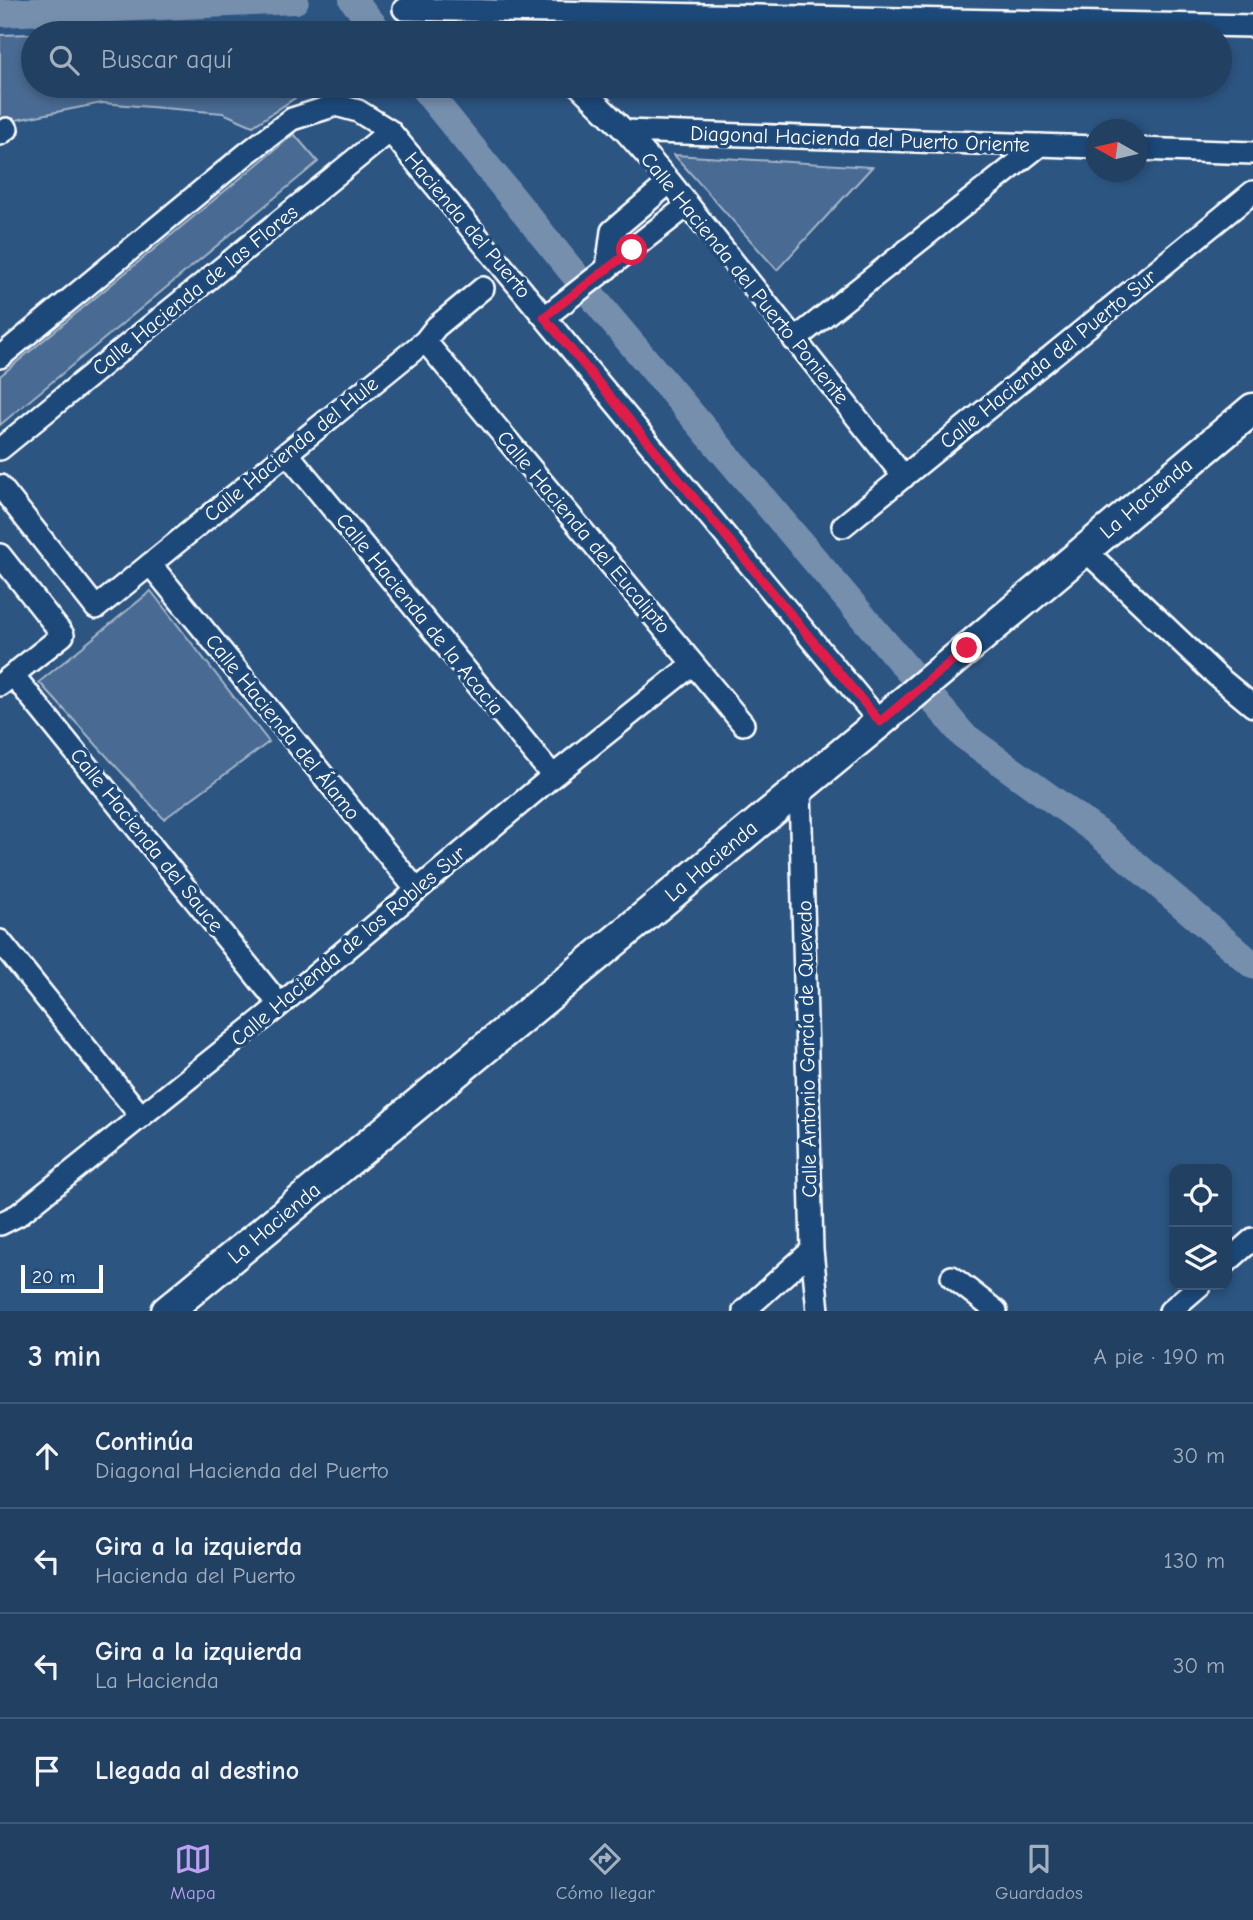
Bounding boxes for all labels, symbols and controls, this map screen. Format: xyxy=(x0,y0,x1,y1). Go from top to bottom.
search box xyxy=(21,21,1232,98)
icon: search xyxy=(45,41,83,79)
text: Buscar aquí xyxy=(101,45,232,75)
north arrow xyxy=(1085,119,1148,182)
street label: Diagonal Hacienda del Puerto Oriente xyxy=(690,121,1030,157)
street label: Hacienda del Puerto xyxy=(400,147,536,303)
street label: Calle Hacienda del Puerto Poniente xyxy=(636,147,854,409)
street label: Calle Hacienda de las Flores xyxy=(87,200,303,380)
route start xyxy=(616,234,647,265)
street label: Calle Hacienda del Puerto Sur xyxy=(935,264,1161,454)
street label: Calle Hacienda del Hule xyxy=(199,371,383,527)
street label: Calle Hacienda del Eucalipto xyxy=(492,426,676,638)
street label: La Hacienda xyxy=(1095,452,1197,544)
street label: Calle Hacienda de la Acacia xyxy=(331,508,509,720)
street label: Calle Hacienda del Álamo xyxy=(201,629,365,825)
route end xyxy=(951,632,982,663)
street label: Calle Hacienda del Sauce xyxy=(65,743,229,937)
street label: La Hacienda xyxy=(660,815,762,907)
street label: Calle Hacienda de los Robles Sur xyxy=(226,840,471,1051)
street label: Calle Antonio García de Quevedo xyxy=(792,900,822,1198)
map controls xyxy=(1169,1164,1232,1290)
button: locate xyxy=(1169,1164,1232,1227)
street label: La Hacienda xyxy=(223,1177,325,1269)
button: layers xyxy=(1169,1227,1232,1290)
scale bar xyxy=(21,1262,103,1294)
text: 20 m xyxy=(32,1266,76,1288)
text: 3 min xyxy=(28,1339,101,1374)
text: A pie · 190 m xyxy=(1094,1343,1225,1370)
text: Continúa xyxy=(95,1427,194,1457)
icon: ahead xyxy=(28,1437,66,1475)
text: 30 m xyxy=(1173,1442,1225,1469)
text: Diagonal Hacienda del Puerto xyxy=(95,1457,389,1484)
text: Gira a la izquierda xyxy=(95,1532,302,1562)
icon: left xyxy=(28,1542,66,1580)
text: 130 m xyxy=(1164,1547,1225,1574)
text: Hacienda del Puerto xyxy=(95,1562,296,1589)
text: Gira a la izquierda xyxy=(95,1637,302,1667)
icon: left xyxy=(28,1647,66,1685)
text: 30 m xyxy=(1173,1652,1225,1679)
text: La Hacienda xyxy=(95,1667,219,1694)
icon: arrive xyxy=(28,1752,66,1790)
text: Llegada al destino xyxy=(95,1756,299,1786)
tab: Mapa xyxy=(170,1840,216,1904)
tab: Cómo llegar xyxy=(556,1840,655,1904)
tab: Guardados xyxy=(995,1840,1083,1904)

